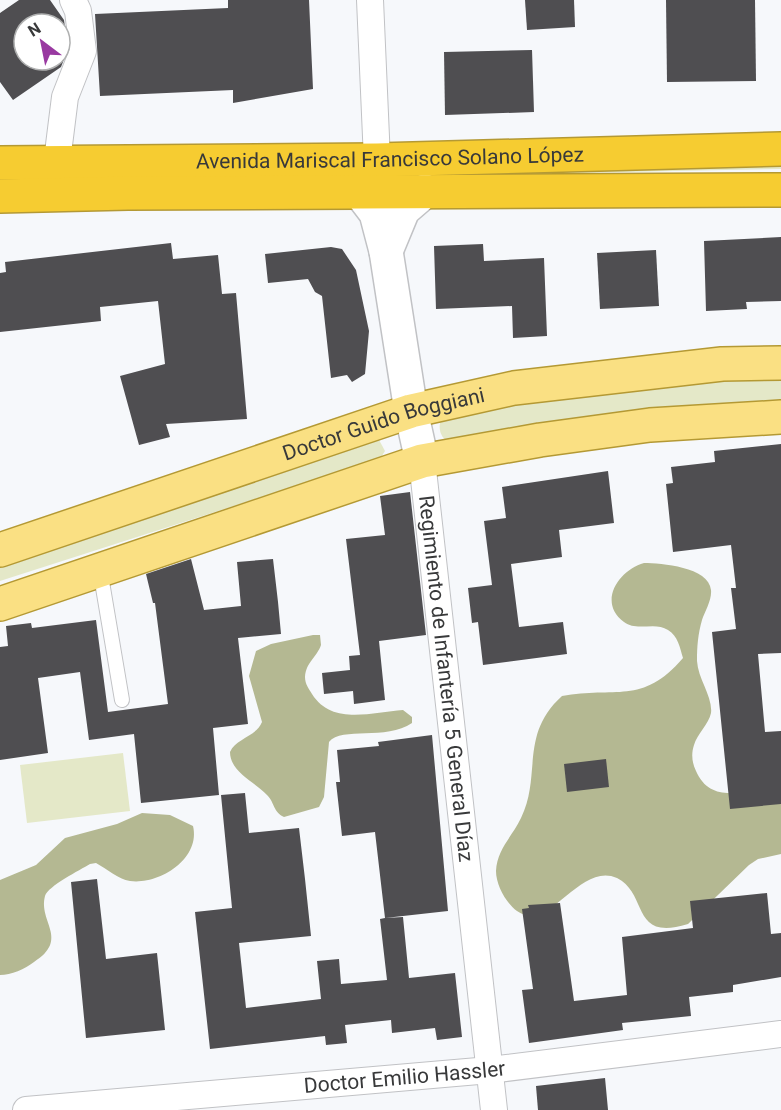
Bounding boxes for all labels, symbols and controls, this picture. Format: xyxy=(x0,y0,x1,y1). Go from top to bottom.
north arrow xyxy=(12,12,72,72)
text: N xyxy=(24,19,44,41)
street label: Avenida Mariscal Francisco Solano López xyxy=(196,142,584,173)
street label: Doctor Guido Boggiani xyxy=(280,383,487,466)
street label: Regimiento de Infantería 5 General Díaz xyxy=(414,494,478,863)
street label: Doctor Emilio Hassler xyxy=(303,1056,507,1098)

